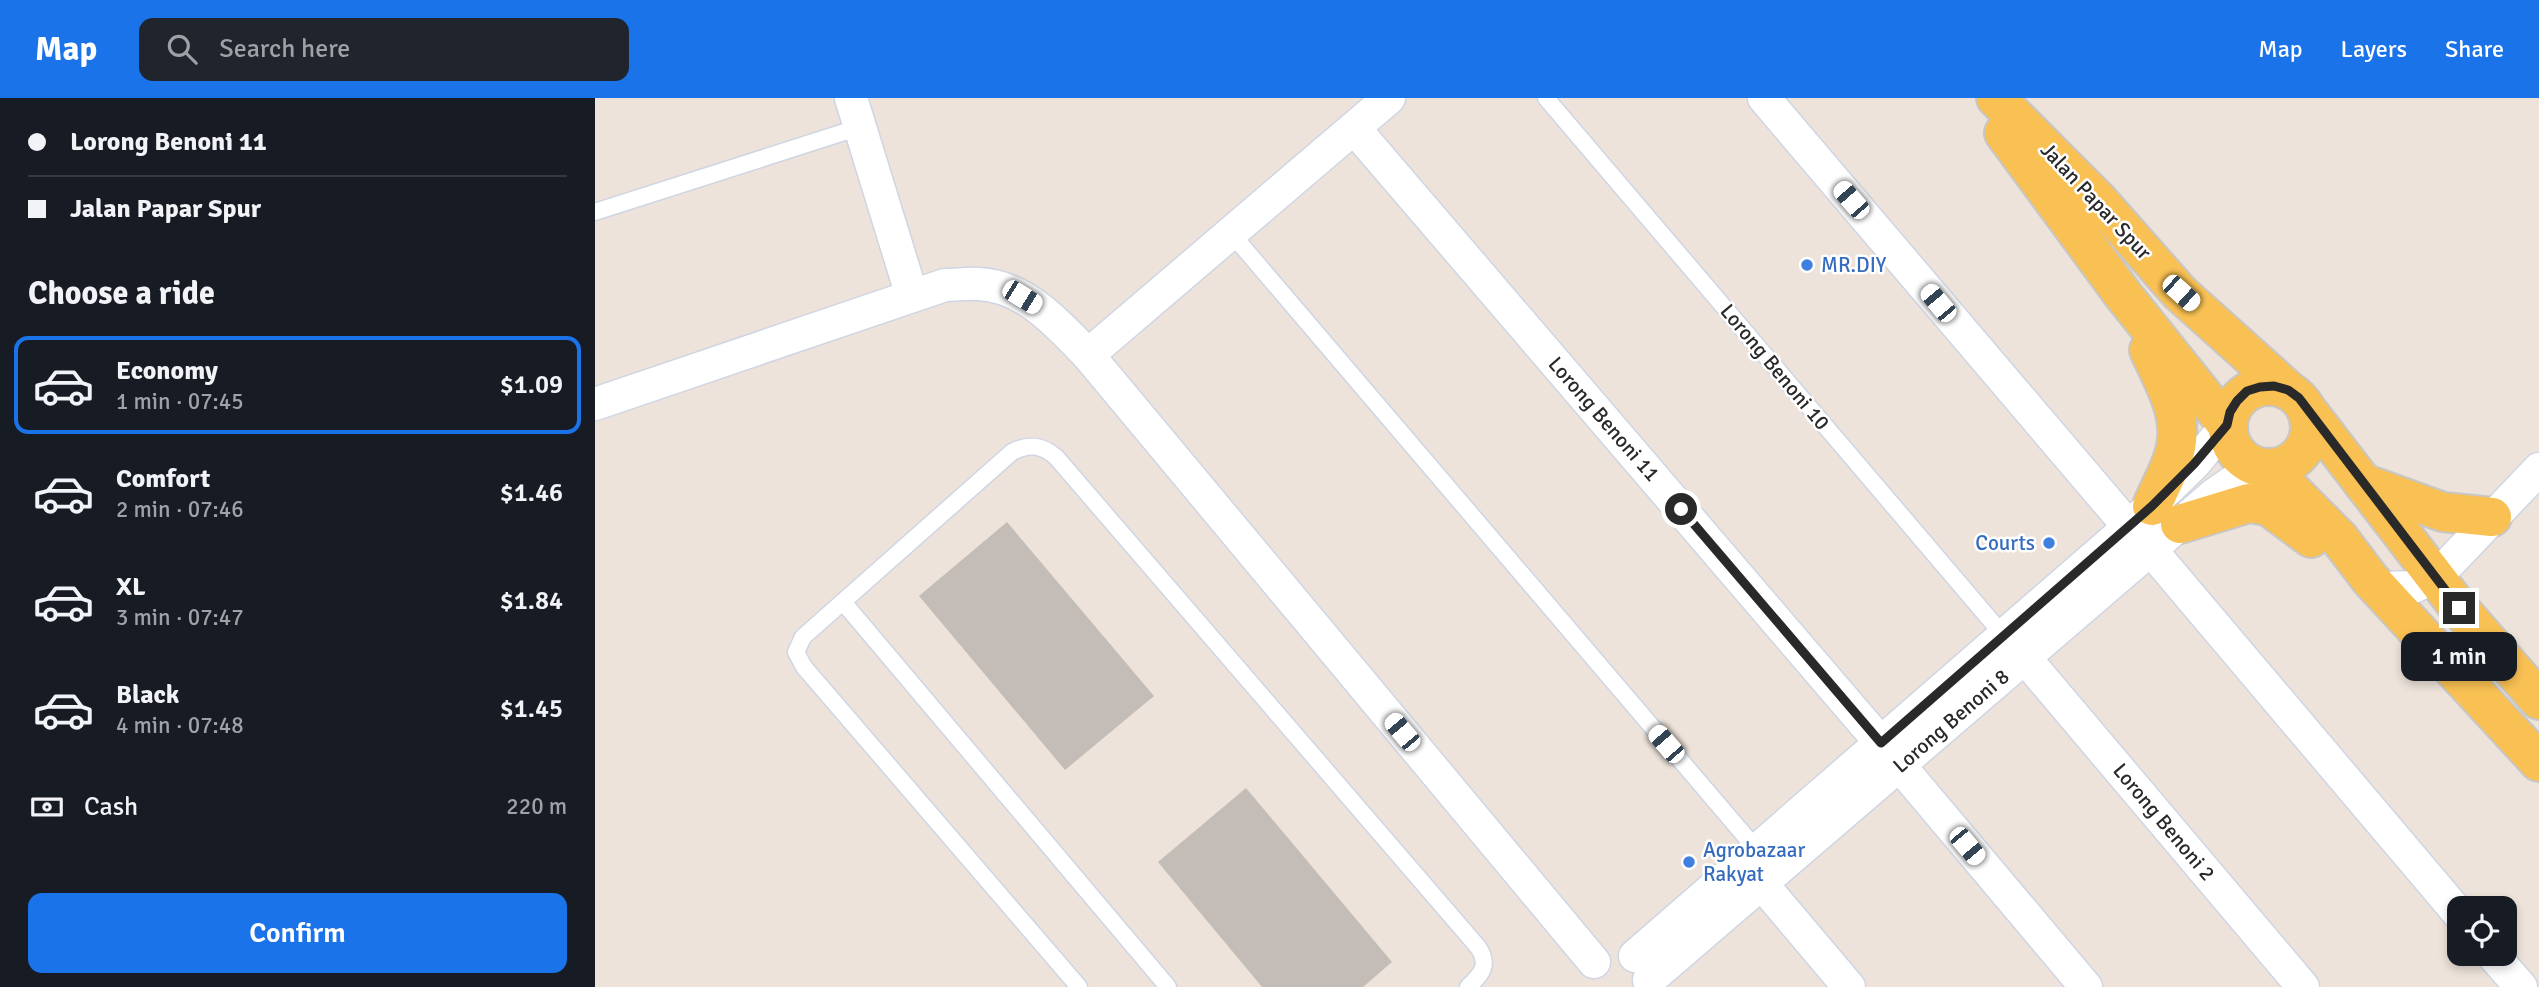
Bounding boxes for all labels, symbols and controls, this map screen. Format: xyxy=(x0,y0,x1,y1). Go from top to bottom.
search box xyxy=(139,18,629,81)
text: Map xyxy=(35,29,97,70)
icon: search xyxy=(163,30,201,68)
text: Search here xyxy=(219,33,350,65)
text: Map xyxy=(2258,34,2303,64)
text: Layers xyxy=(2341,34,2407,64)
text: Share xyxy=(2445,34,2504,64)
text: Lorong Benoni 11 xyxy=(70,126,267,158)
street label: Jalan Papar Spur xyxy=(2035,137,2157,265)
car xyxy=(1830,177,1873,223)
text: Jalan Papar Spur xyxy=(70,193,261,225)
place label: MR.DIY xyxy=(1821,252,1887,278)
marker: MR.DIY xyxy=(1799,257,1815,273)
car xyxy=(2159,271,2204,315)
text: Choose a ride xyxy=(28,274,215,313)
car xyxy=(999,277,1046,317)
car xyxy=(1917,280,1960,326)
street label: Lorong Benoni 10 xyxy=(1715,299,1835,435)
street label: Lorong Benoni 11 xyxy=(1543,351,1665,487)
icon: car xyxy=(32,354,95,417)
text: Economy xyxy=(116,355,218,387)
text: $1.09 xyxy=(500,369,563,401)
text: 1 min · 07:45 xyxy=(116,387,244,416)
icon: car xyxy=(32,462,95,525)
text: Comfort xyxy=(116,463,210,495)
text: $1.46 xyxy=(500,477,563,509)
route start xyxy=(1665,493,1697,525)
text: 2 min · 07:46 xyxy=(116,495,244,524)
place label: Courts xyxy=(1975,530,2035,556)
marker: Courts xyxy=(2041,535,2057,551)
icon: car xyxy=(32,570,95,633)
text: XL xyxy=(116,571,146,603)
text: $1.84 xyxy=(500,585,563,617)
route end xyxy=(2443,592,2475,624)
text: 3 min · 07:47 xyxy=(116,603,244,632)
callout: 1 min xyxy=(2401,632,2517,682)
text: 1 min xyxy=(2431,642,2487,671)
street label: Lorong Benoni 8 xyxy=(1888,663,2014,779)
icon: car xyxy=(32,678,95,741)
text: Black xyxy=(116,679,179,711)
text: $1.45 xyxy=(500,693,563,725)
car xyxy=(1381,709,1424,755)
text: 4 min · 07:48 xyxy=(116,711,244,740)
car xyxy=(1645,721,1688,767)
street label: Lorong Benoni 2 xyxy=(2107,758,2221,886)
icon: cash xyxy=(28,788,66,826)
text: Cash xyxy=(84,791,138,823)
text: 220 m xyxy=(506,792,567,821)
car xyxy=(1946,823,1989,869)
place label: Agrobazaar Rakyat xyxy=(1703,837,1805,887)
marker: Agrobazaar Rakyat xyxy=(1681,854,1697,870)
button: Confirm xyxy=(28,893,567,973)
map controls xyxy=(2447,896,2517,966)
button: locate xyxy=(2447,896,2517,966)

